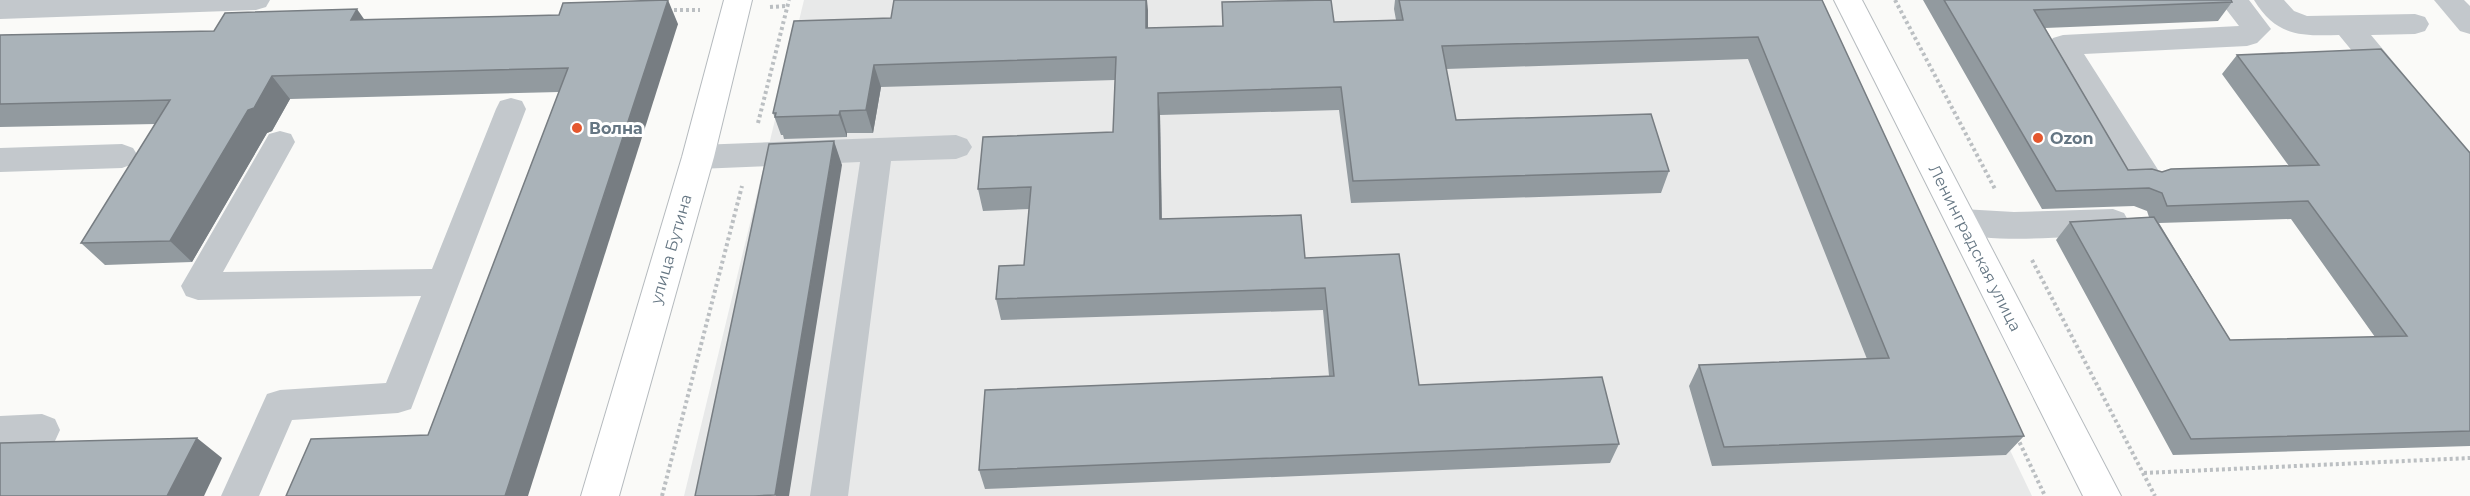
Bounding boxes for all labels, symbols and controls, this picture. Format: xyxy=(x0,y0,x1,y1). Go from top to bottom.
place label: Волна xyxy=(589,119,643,138)
marker: Волна xyxy=(570,121,584,135)
place label: Ozon xyxy=(2050,129,2094,148)
marker: Ozon xyxy=(2031,131,2045,145)
street label: Ленинградская улица xyxy=(1925,161,2025,335)
street label: улица Бутина xyxy=(646,192,696,307)

